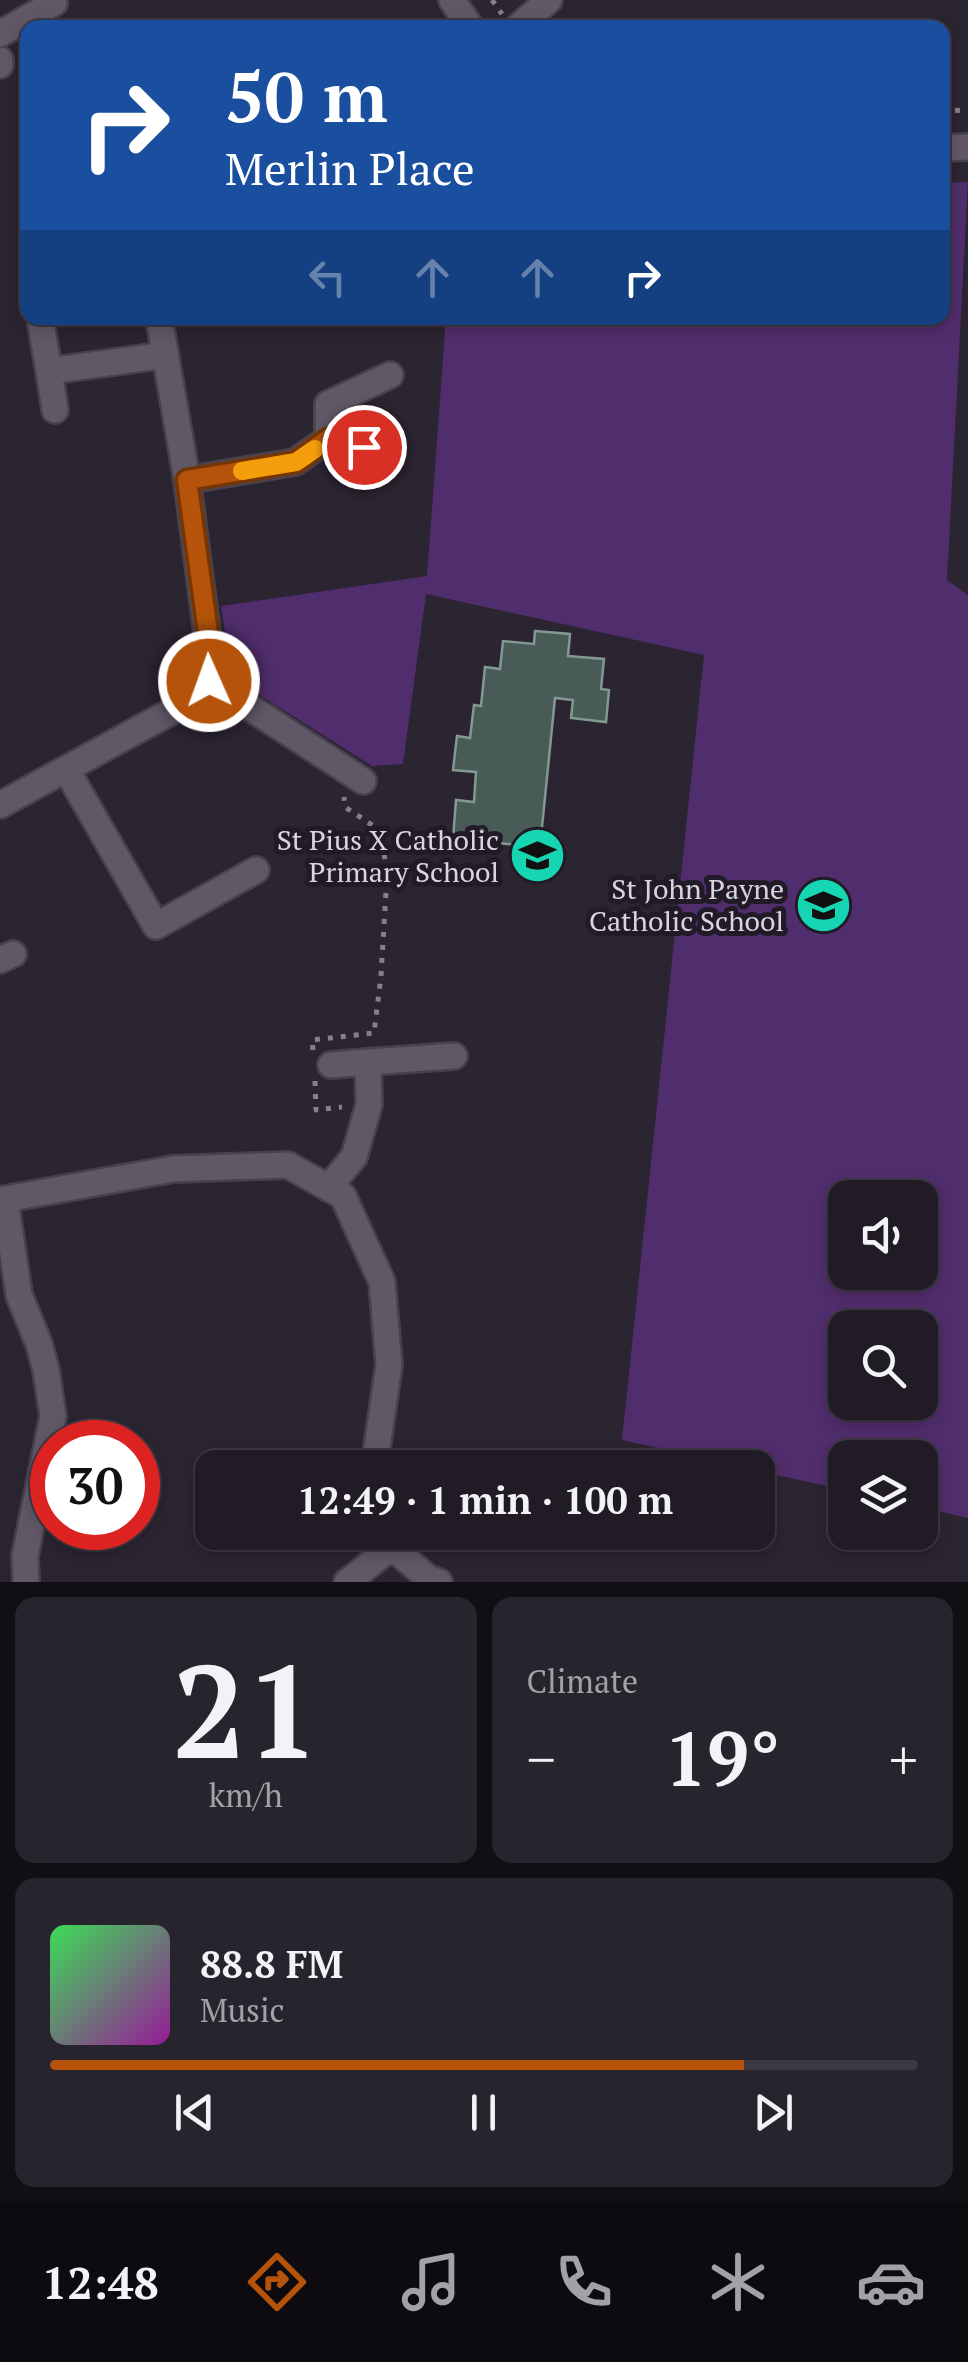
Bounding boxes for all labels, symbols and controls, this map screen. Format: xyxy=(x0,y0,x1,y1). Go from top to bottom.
text: 50 m xyxy=(225,49,388,142)
icon: right xyxy=(60,60,190,190)
text: Merlin Place xyxy=(225,138,475,198)
icon: left xyxy=(300,250,355,305)
icon: ahead xyxy=(405,250,460,305)
icon: ahead xyxy=(510,250,565,305)
icon: right xyxy=(615,250,670,305)
pin xyxy=(322,405,407,490)
icon: arrive xyxy=(337,420,392,475)
position arrow xyxy=(157,629,261,733)
place label: St Pius X Catholic Primary School xyxy=(277,821,499,890)
school or university icon: St Pius X Catholic Primary School xyxy=(508,826,568,886)
place label: St John Payne Catholic School xyxy=(589,870,784,939)
school or university icon: St John Payne Catholic School xyxy=(793,875,853,935)
map controls xyxy=(828,1180,938,1550)
button: sound xyxy=(828,1180,938,1290)
button: search xyxy=(828,1310,938,1420)
speed limit sign: 30 xyxy=(30,1420,160,1550)
button: layers xyxy=(828,1440,938,1550)
text: 12:49 · 1 min · 100 m xyxy=(297,1475,673,1525)
text: 21 xyxy=(172,1623,319,1795)
text: Climate xyxy=(527,1660,638,1702)
text: 19° xyxy=(664,1708,780,1807)
text: − xyxy=(527,1722,556,1795)
text: + xyxy=(889,1722,918,1795)
text: km/h xyxy=(209,1774,283,1816)
text: 88.8 FM xyxy=(200,1939,343,1989)
text: Music xyxy=(200,1989,285,2031)
icon: previous xyxy=(167,2085,222,2140)
icon: pause xyxy=(456,2085,511,2140)
icon: next xyxy=(746,2085,801,2140)
icon: directions xyxy=(242,2247,312,2317)
icon: music xyxy=(396,2247,466,2317)
icon: phone xyxy=(549,2247,619,2317)
icon: climate xyxy=(703,2247,773,2317)
icon: car xyxy=(856,2247,926,2317)
text: 12:48 xyxy=(42,2252,159,2312)

